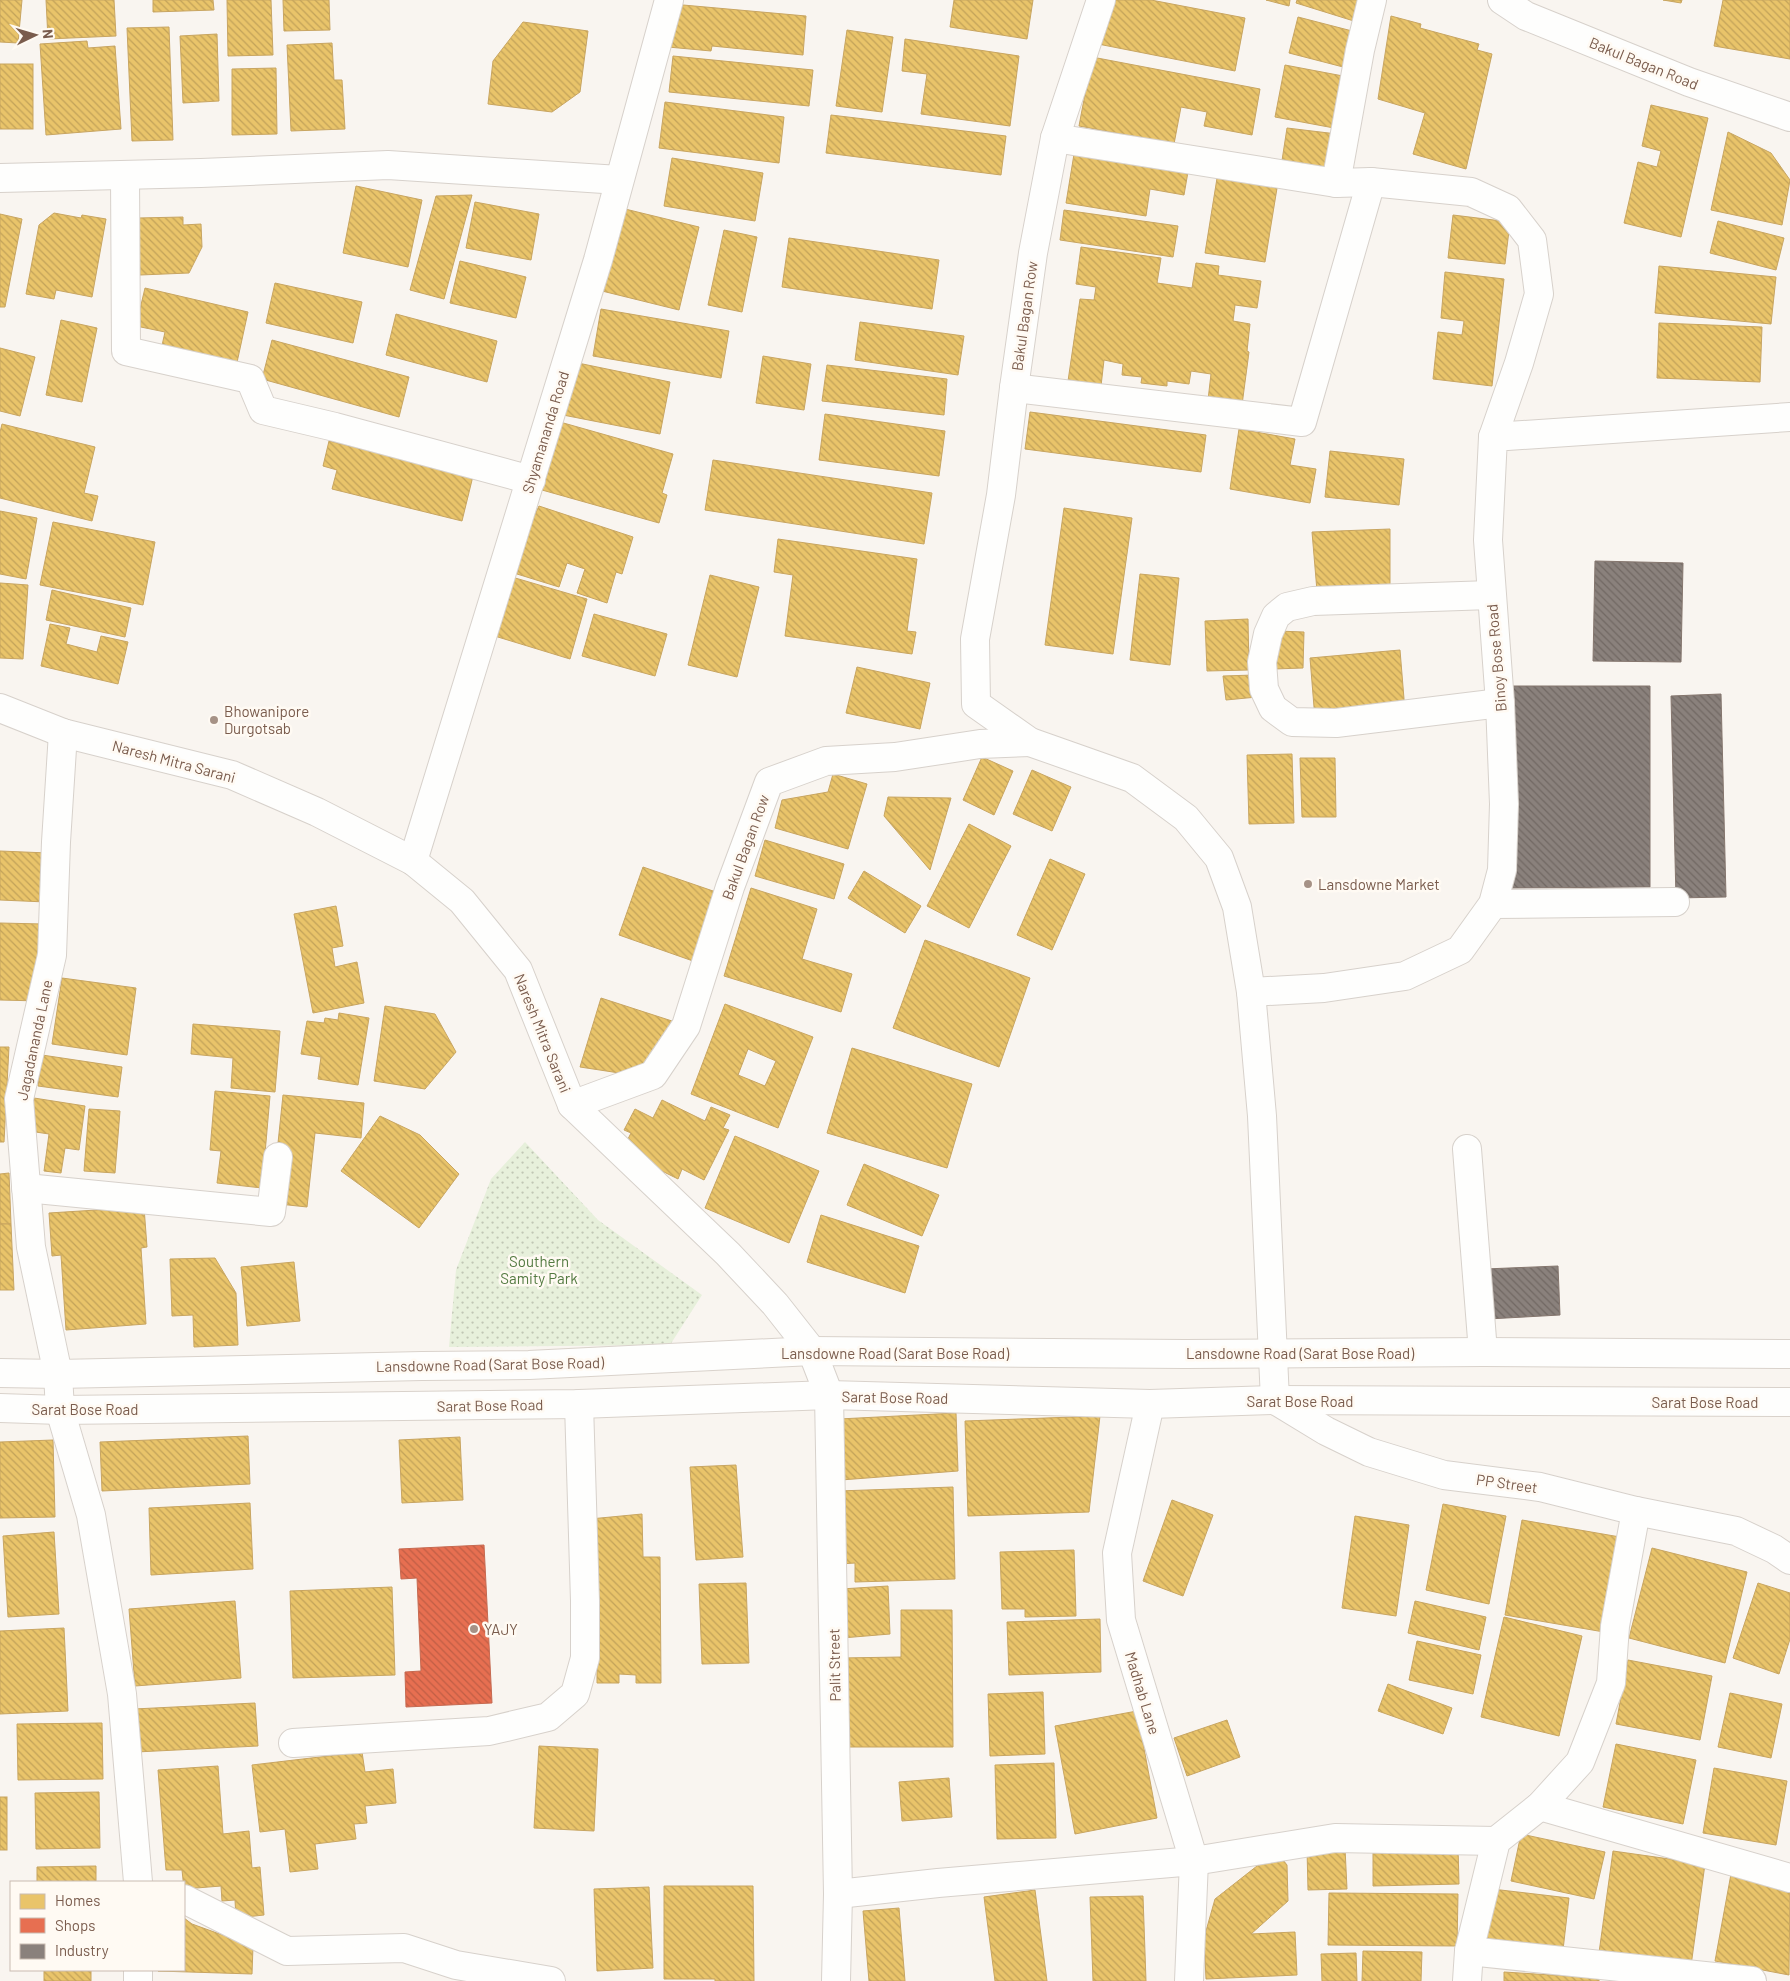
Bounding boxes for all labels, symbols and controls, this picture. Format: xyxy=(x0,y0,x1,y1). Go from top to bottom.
north arrow xyxy=(10,10,60,60)
text: N xyxy=(40,28,57,39)
street label: Bakul Bagan Road xyxy=(1587,33,1701,93)
street label: Bakul Bagan Row xyxy=(1007,260,1041,372)
street label: Shyamananda Road xyxy=(518,369,572,495)
street label: Binoy Bose Road xyxy=(1482,603,1510,713)
place label: Bhowanipore Durgotsab xyxy=(224,702,309,737)
marker: Bhowanipore Durgotsab xyxy=(208,714,220,726)
street label: Naresh Mitra Sarani xyxy=(110,736,238,786)
street label: Bakul Bagan Row xyxy=(718,792,772,902)
place label: Lansdowne Market xyxy=(1318,875,1440,893)
marker: Lansdowne Market xyxy=(1302,878,1314,890)
street label: Naresh Mitra Sarani xyxy=(511,971,575,1095)
street label: Jagadananda Lane xyxy=(12,978,56,1102)
park label: Southern Samity Park xyxy=(500,1252,578,1287)
street label: Lansdowne Road (Sarat Bose Road) xyxy=(781,1344,1009,1362)
street label: Lansdowne Road (Sarat Bose Road) xyxy=(1186,1344,1414,1362)
street label: Lansdowne Road (Sarat Bose Road) xyxy=(376,1353,604,1375)
street label: Sarat Bose Road xyxy=(841,1387,949,1407)
street label: Sarat Bose Road xyxy=(1247,1392,1353,1410)
street label: Sarat Bose Road xyxy=(1652,1393,1758,1411)
street label: Sarat Bose Road xyxy=(436,1395,544,1415)
street label: Sarat Bose Road xyxy=(32,1400,138,1418)
street label: PP Street xyxy=(1475,1470,1539,1496)
place label: YAJY xyxy=(484,1620,518,1638)
marker: YAJY xyxy=(468,1623,480,1635)
street label: Palit Street xyxy=(824,1628,844,1702)
street label: Madhab Lane xyxy=(1122,1649,1164,1737)
legend xyxy=(10,1881,185,1971)
text: Homes xyxy=(55,1891,100,1909)
text: Shops xyxy=(55,1916,95,1934)
text: Industry xyxy=(55,1941,109,1959)

